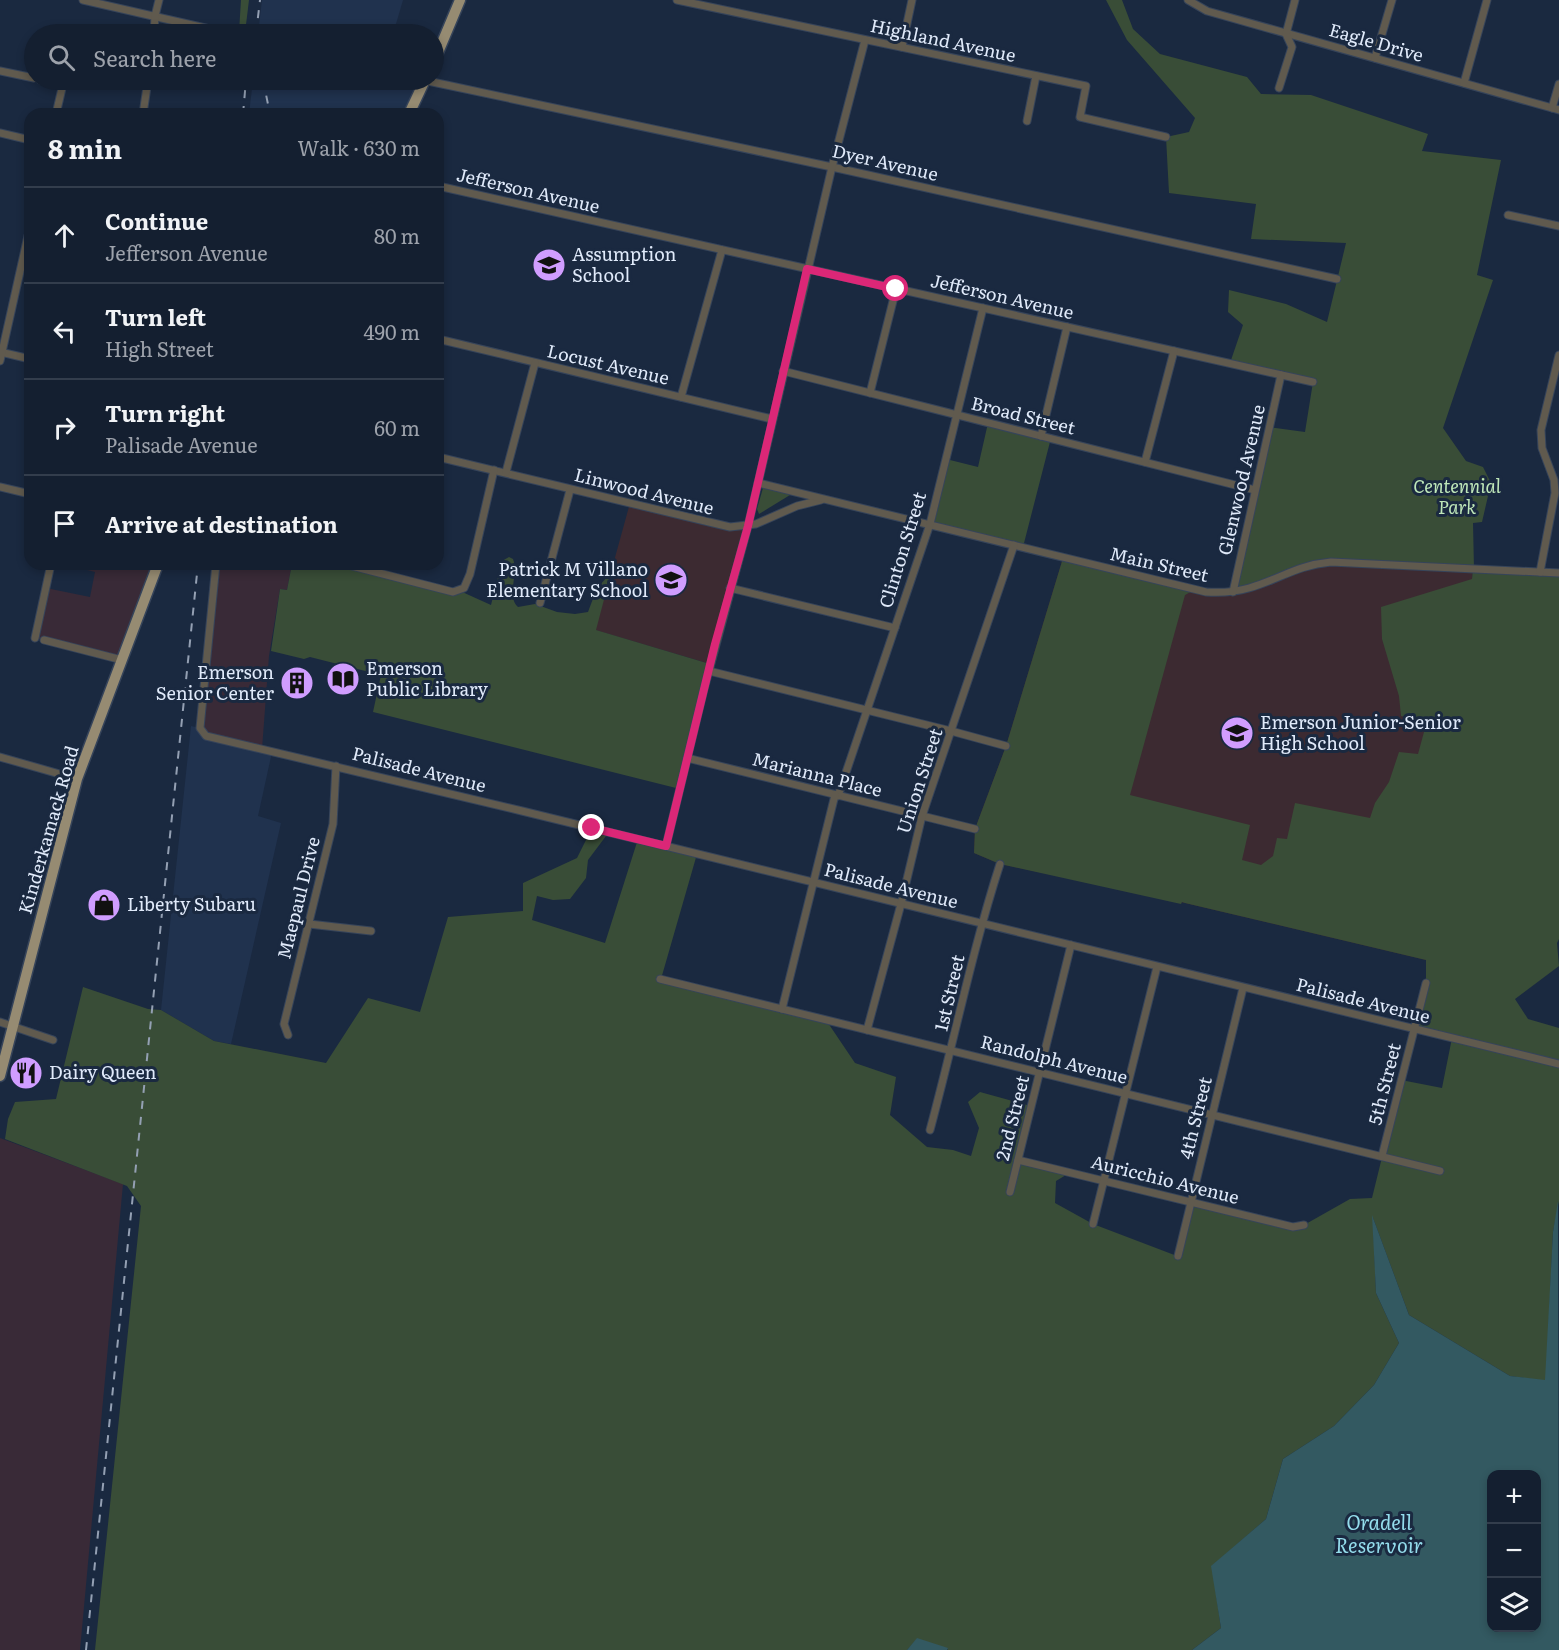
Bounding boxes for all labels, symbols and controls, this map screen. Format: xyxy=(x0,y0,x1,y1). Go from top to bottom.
street label: Highland Avenue xyxy=(868,11,1019,68)
street label: Eagle Drive xyxy=(1326,15,1427,68)
search box xyxy=(24,24,444,90)
icon: search xyxy=(45,41,78,74)
text: Search here xyxy=(93,41,216,74)
text: 8 min xyxy=(48,128,122,167)
text: Walk · 630 m xyxy=(298,132,420,162)
street label: Dyer Avenue xyxy=(830,136,941,187)
street label: Jefferson Avenue xyxy=(454,160,603,219)
text: Continue xyxy=(105,204,208,237)
icon: ahead xyxy=(48,219,81,252)
text: 80 m xyxy=(374,220,420,250)
text: Jefferson Avenue xyxy=(105,237,268,267)
place label: Assumption School xyxy=(572,240,677,288)
school or university icon: Assumption School xyxy=(531,247,567,283)
street label: Jefferson Avenue xyxy=(928,266,1077,325)
route start xyxy=(882,275,908,301)
text: Turn left xyxy=(105,300,206,333)
icon: left xyxy=(48,315,81,348)
text: 490 m xyxy=(364,316,420,346)
text: High Street xyxy=(105,333,214,363)
street label: Locust Avenue xyxy=(545,336,672,391)
street label: Broad Street xyxy=(968,389,1079,441)
text: Turn right xyxy=(105,396,225,429)
street label: Glenwood Avenue xyxy=(1210,402,1271,558)
icon: right xyxy=(48,411,81,444)
text: 60 m xyxy=(374,412,420,442)
text: Palisade Avenue xyxy=(105,429,258,459)
street label: Linwood Avenue xyxy=(572,460,717,521)
park label: Centennial Park xyxy=(1413,472,1502,520)
street label: Clinton Street xyxy=(871,487,932,611)
icon: arrive xyxy=(48,507,81,540)
text: Arrive at destination xyxy=(105,507,338,540)
street label: Main Street xyxy=(1107,539,1212,588)
place label: Patrick M Villano Elementary School xyxy=(486,555,648,603)
school or university icon: Patrick M Villano Elementary School xyxy=(653,562,689,598)
place label: Emerson Public Library xyxy=(366,654,489,702)
place label: Emerson Senior Center xyxy=(156,658,274,706)
library icon: Emerson Public Library xyxy=(325,661,361,697)
building icon: Emerson Senior Center xyxy=(279,665,315,701)
place label: Emerson Junior-Senior High School xyxy=(1260,708,1461,756)
school or university icon: Emerson Junior-Senior High School xyxy=(1219,715,1255,751)
street label: Union Street xyxy=(889,724,949,837)
street label: Palisade Avenue xyxy=(349,739,489,798)
street label: Kinderkamack Road xyxy=(11,742,85,917)
street label: Marianna Place xyxy=(750,744,885,803)
route end xyxy=(578,814,604,840)
street label: Maepaul Drive xyxy=(269,834,326,962)
street label: Palisade Avenue xyxy=(821,855,961,914)
shop icon: Liberty Subaru xyxy=(86,887,122,923)
place label: Liberty Subaru xyxy=(127,890,256,917)
street label: 1st Street xyxy=(927,951,971,1034)
street label: Palisade Avenue xyxy=(1293,970,1433,1029)
street label: Randolph Avenue xyxy=(978,1027,1131,1090)
street label: 5th Street xyxy=(1360,1039,1407,1127)
restaurant icon: Dairy Queen xyxy=(8,1055,44,1091)
place label: Dairy Queen xyxy=(49,1058,157,1085)
street label: 2nd Street xyxy=(988,1071,1035,1163)
street label: 4th Street xyxy=(1171,1073,1218,1162)
street label: Auricchio Avenue xyxy=(1089,1147,1242,1210)
map controls xyxy=(1487,1470,1541,1632)
button: + xyxy=(1487,1470,1541,1524)
water label: Oradell Reservoir xyxy=(1335,1506,1423,1559)
button: − xyxy=(1487,1524,1541,1578)
button: layers xyxy=(1487,1578,1541,1632)

